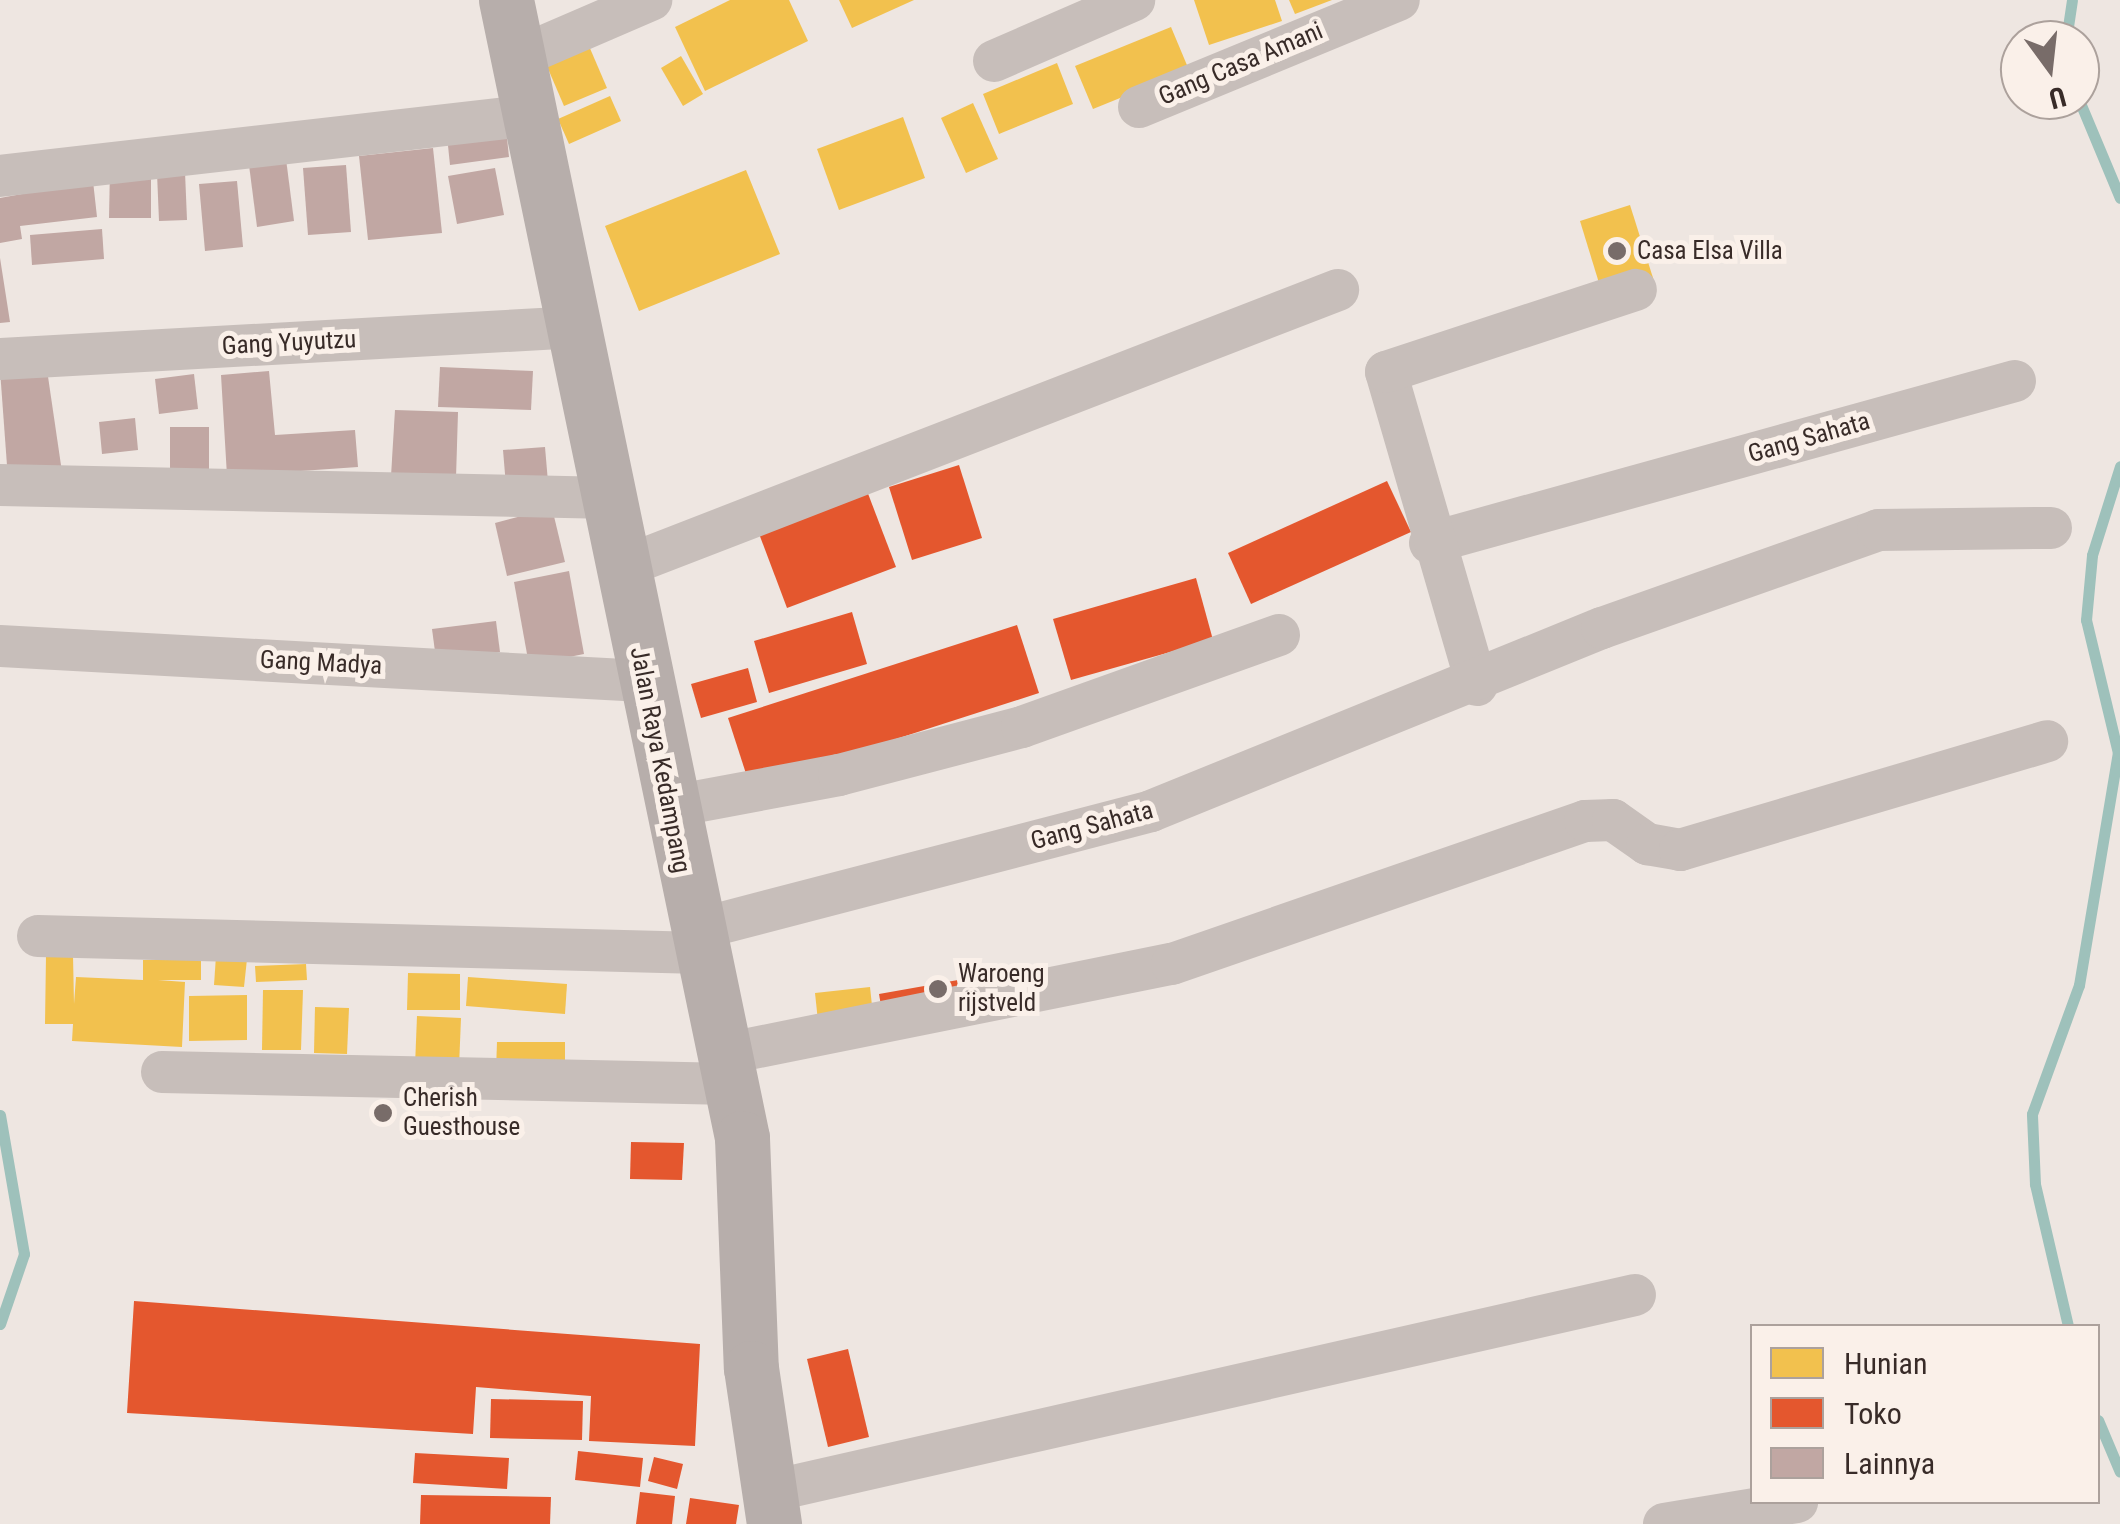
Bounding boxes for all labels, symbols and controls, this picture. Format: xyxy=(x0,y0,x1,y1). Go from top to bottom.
street label: Gang Casa Amani xyxy=(1154,16,1328,112)
north arrow xyxy=(2000,20,2100,120)
text: U xyxy=(2045,80,2069,116)
place label: Casa Elsa Villa xyxy=(1637,236,1783,266)
marker: Casa Elsa Villa xyxy=(1606,240,1628,262)
street label: Gang Yuyutzu xyxy=(221,324,357,362)
street label: Gang Sahata xyxy=(1745,406,1873,470)
street label: Jalan Raya Kedampang xyxy=(623,644,697,876)
street label: Gang Madya xyxy=(259,645,383,681)
street label: Gang Sahata xyxy=(1028,795,1156,857)
place label: Waroeng rijstveld xyxy=(958,960,1045,1019)
marker: Waroeng rijstveld xyxy=(927,978,949,1000)
place label: Cherish Guesthouse xyxy=(403,1084,520,1143)
marker: Cherish Guesthouse xyxy=(372,1102,394,1124)
legend xyxy=(1750,1324,2100,1504)
text: Hunian xyxy=(1844,1346,1927,1381)
text: Toko xyxy=(1844,1396,1902,1431)
text: Lainnya xyxy=(1844,1446,1935,1481)

